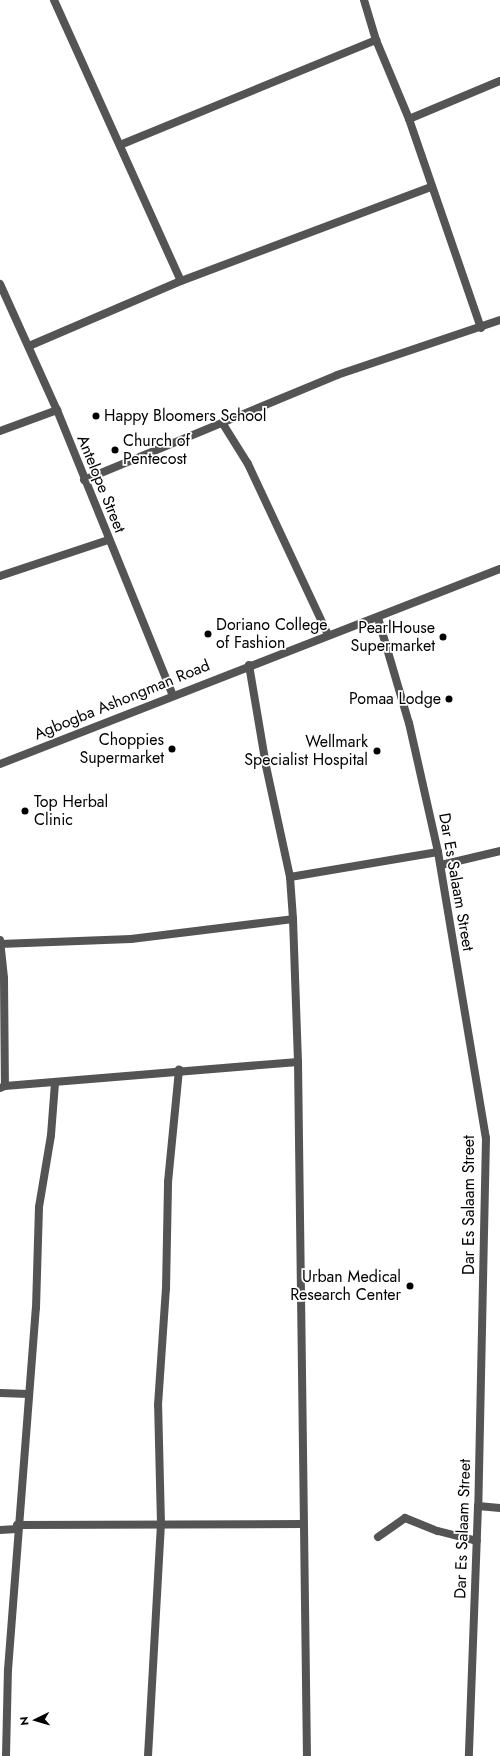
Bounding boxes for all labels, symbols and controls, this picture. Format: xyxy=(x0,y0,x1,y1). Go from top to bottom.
place label: Happy Bloomers School xyxy=(104,406,266,426)
marker: Happy Bloomers School xyxy=(91,411,101,421)
place label: Church of Pentecost xyxy=(123,431,190,469)
street label: Antelope Street xyxy=(73,432,129,536)
marker: Church of Pentecost xyxy=(110,445,120,455)
place label: Doriano College of Fashion xyxy=(216,615,328,653)
place label: PearlHouse Supermarket xyxy=(350,618,435,656)
marker: Doriano College of Fashion xyxy=(203,629,213,639)
marker: PearlHouse Supermarket xyxy=(438,632,448,642)
street label: Agbogba Ashongman Road xyxy=(31,656,213,744)
place label: Pomaa Lodge xyxy=(349,689,441,709)
marker: Pomaa Lodge xyxy=(444,694,454,704)
place label: Choppies Supermarket xyxy=(79,730,164,768)
place label: Wellmark Specialist Hospital xyxy=(244,732,368,770)
marker: Choppies Supermarket xyxy=(167,744,177,754)
marker: Wellmark Specialist Hospital xyxy=(371,745,383,757)
place label: Top Herbal Clinic xyxy=(34,792,108,830)
marker: Top Herbal Clinic xyxy=(19,805,31,817)
street label: Dar Es Salaam Street xyxy=(434,811,478,953)
street label: Dar Es Salaam Street xyxy=(459,1135,479,1275)
place label: Urban Medical Research Center xyxy=(290,1267,401,1305)
marker: Urban Medical Research Center xyxy=(404,1280,416,1292)
street label: Dar Es Salaam Street xyxy=(451,1459,475,1599)
north arrow xyxy=(16,1700,56,1740)
text: N xyxy=(16,1716,32,1726)

